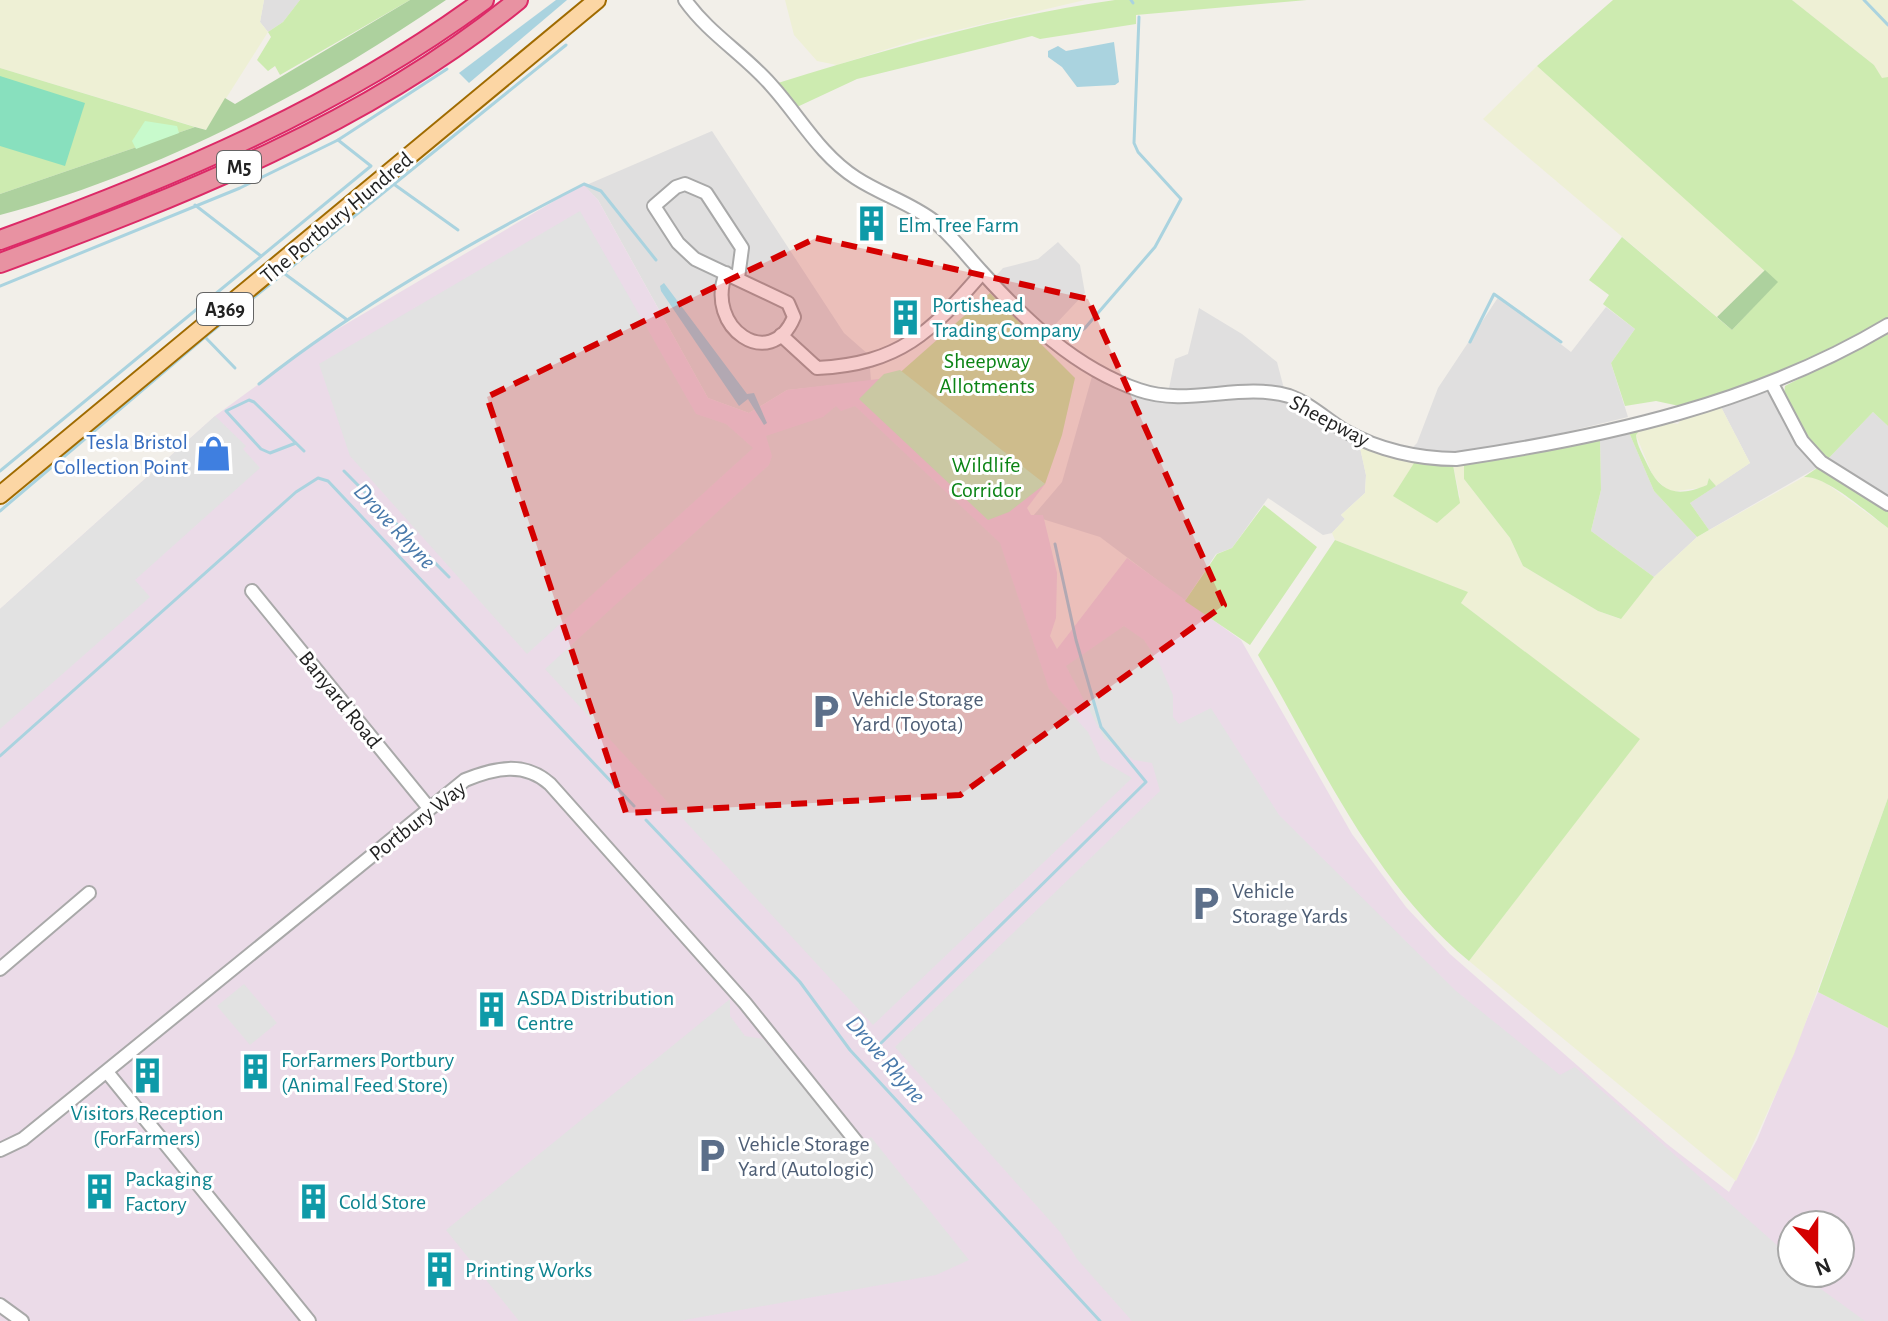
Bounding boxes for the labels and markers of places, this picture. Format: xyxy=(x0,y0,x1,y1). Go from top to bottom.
building icon: Elm Tree Farm xyxy=(853,205,891,243)
place label: Elm Tree Farm xyxy=(898,214,1019,236)
place label: Portishead Trading Company xyxy=(932,294,1082,341)
building icon: Portishead Trading Company xyxy=(887,298,925,336)
place label: Tesla Bristol Collection Point xyxy=(54,431,188,478)
shop icon: Tesla Bristol Collection Point xyxy=(195,435,233,473)
place label: Vehicle Storage Yard (Toyota) xyxy=(852,688,984,735)
parking icon: Vehicle Storage Yard (Toyota) xyxy=(807,692,845,730)
place label: Vehicle Storage Yards xyxy=(1232,880,1348,927)
parking icon: Vehicle Storage Yards xyxy=(1187,884,1225,922)
place label: ASDA Distribution Centre xyxy=(517,987,674,1034)
building icon: ASDA Distribution Centre xyxy=(472,991,510,1029)
place label: ForFarmers Portbury (Animal Feed Store) xyxy=(281,1049,455,1096)
building icon: ForFarmers Portbury (Animal Feed Store) xyxy=(236,1053,274,1091)
building icon: Visitors Reception (ForFarmers) xyxy=(128,1057,166,1095)
place label: Visitors Reception (ForFarmers) xyxy=(70,1102,224,1149)
place label: Vehicle Storage Yard (Autologic) xyxy=(738,1133,875,1180)
parking icon: Vehicle Storage Yard (Autologic) xyxy=(693,1137,731,1175)
place label: Packaging Factory xyxy=(125,1168,213,1215)
building icon: Packaging Factory xyxy=(80,1172,118,1210)
building icon: Cold Store xyxy=(294,1182,332,1220)
place label: Cold Store xyxy=(339,1191,426,1213)
building icon: Printing Works xyxy=(420,1250,458,1288)
place label: Printing Works xyxy=(465,1259,593,1281)

